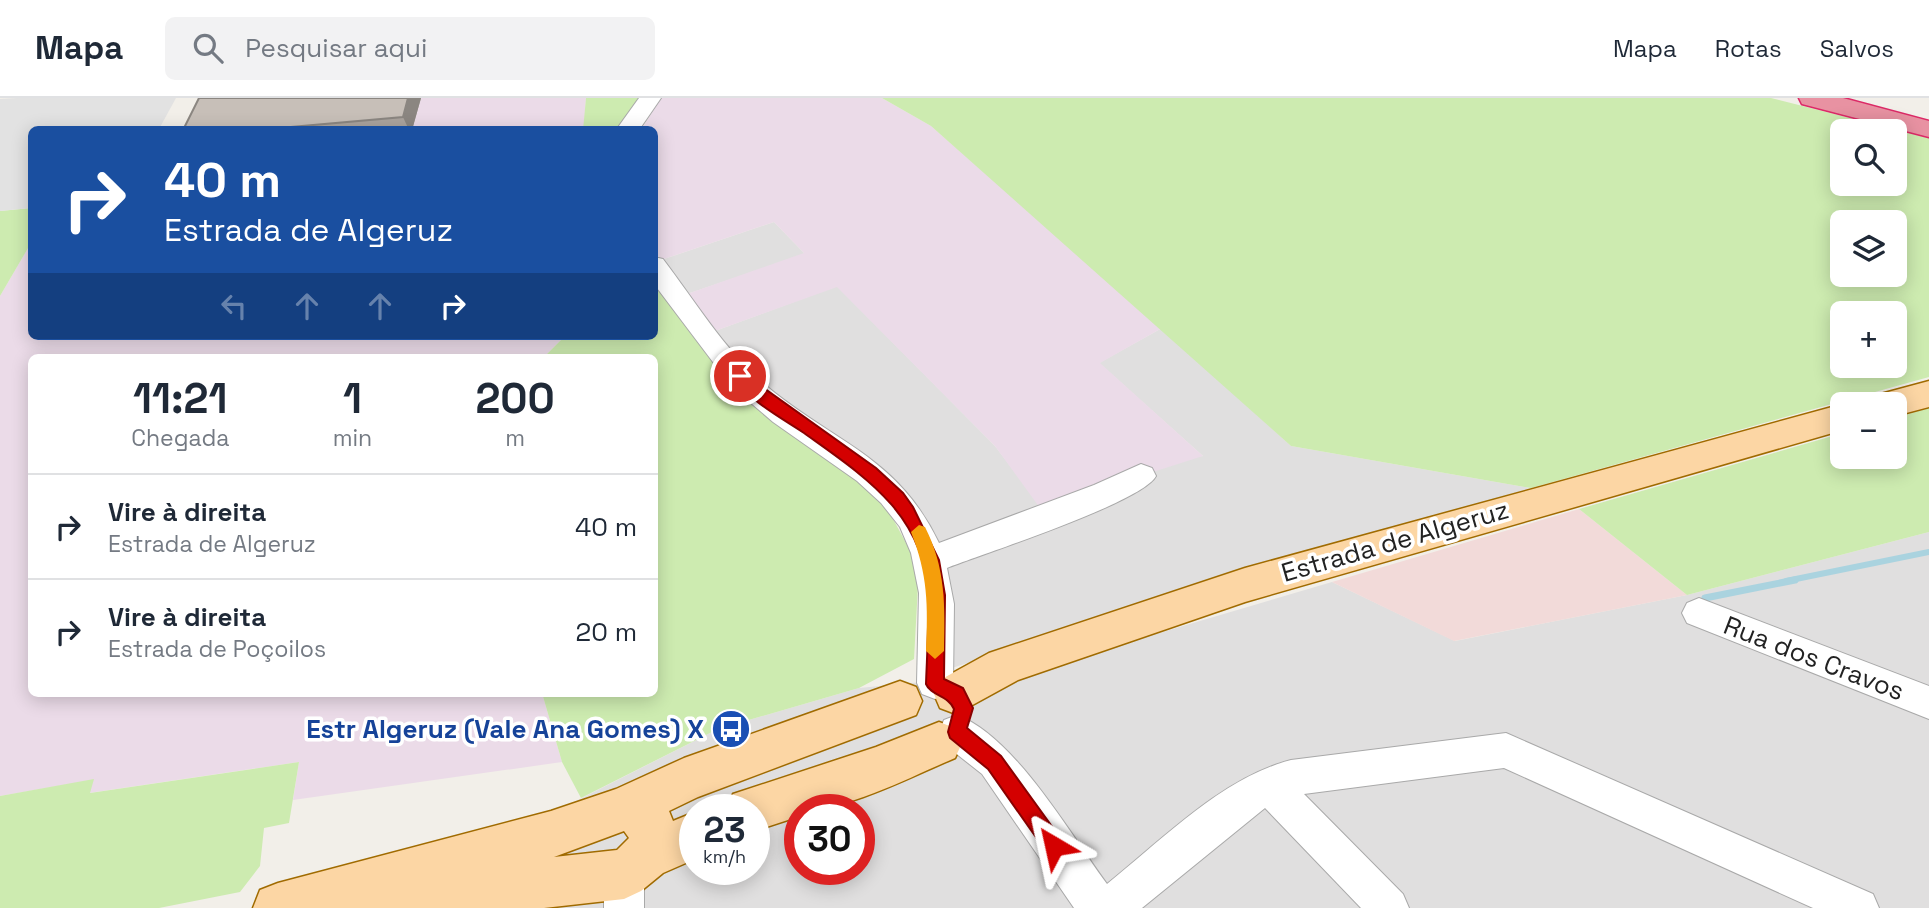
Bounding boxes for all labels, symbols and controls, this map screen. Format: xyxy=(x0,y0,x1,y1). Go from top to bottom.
search box xyxy=(165,17,655,80)
text: Mapa xyxy=(35,27,123,69)
icon: search xyxy=(189,29,227,67)
text: Pesquisar aqui xyxy=(245,31,427,65)
text: Mapa xyxy=(1613,33,1677,64)
text: Rotas xyxy=(1715,33,1782,64)
text: Salvos xyxy=(1820,33,1894,64)
map controls xyxy=(1830,119,1907,469)
button: search xyxy=(1830,119,1907,196)
text: 40 m xyxy=(164,149,281,211)
icon: right xyxy=(49,154,140,245)
text: Estrada de Algeruz xyxy=(164,210,453,250)
button: layers xyxy=(1830,210,1907,287)
icon: left xyxy=(215,287,253,325)
icon: ahead xyxy=(288,287,326,325)
icon: ahead xyxy=(361,287,399,325)
icon: right xyxy=(434,287,472,325)
button: + xyxy=(1830,301,1907,378)
pin xyxy=(710,346,770,406)
icon: arrive xyxy=(721,357,759,395)
text: 11:21 xyxy=(133,372,228,425)
text: 1 xyxy=(343,372,362,425)
text: 200 xyxy=(475,372,555,425)
button: − xyxy=(1830,392,1907,469)
text: Chegada xyxy=(131,423,229,453)
text: min xyxy=(333,423,372,453)
text: m xyxy=(505,423,525,453)
street label: Estrada de Algeruz xyxy=(1277,492,1513,590)
text: Vire à direita xyxy=(108,495,266,529)
icon: right xyxy=(49,508,87,546)
text: 40 m xyxy=(575,510,637,544)
text: Estrada de Algeruz xyxy=(108,529,316,559)
text: Vire à direita xyxy=(108,600,266,634)
street label: Rua dos Cravos xyxy=(1719,608,1909,708)
icon: right xyxy=(49,613,87,651)
text: 20 m xyxy=(576,615,637,649)
text: Estrada de Poçoilos xyxy=(108,634,326,664)
bus stop icon: Estr Algeruz (Vale Ana Gomes) X xyxy=(710,708,752,750)
place label: Estr Algeruz (Vale Ana Gomes) X xyxy=(306,712,704,746)
speed limit sign: 30 xyxy=(784,794,875,885)
text: 23 xyxy=(703,808,746,852)
position arrow xyxy=(1017,809,1091,883)
text: km/h xyxy=(703,845,746,868)

